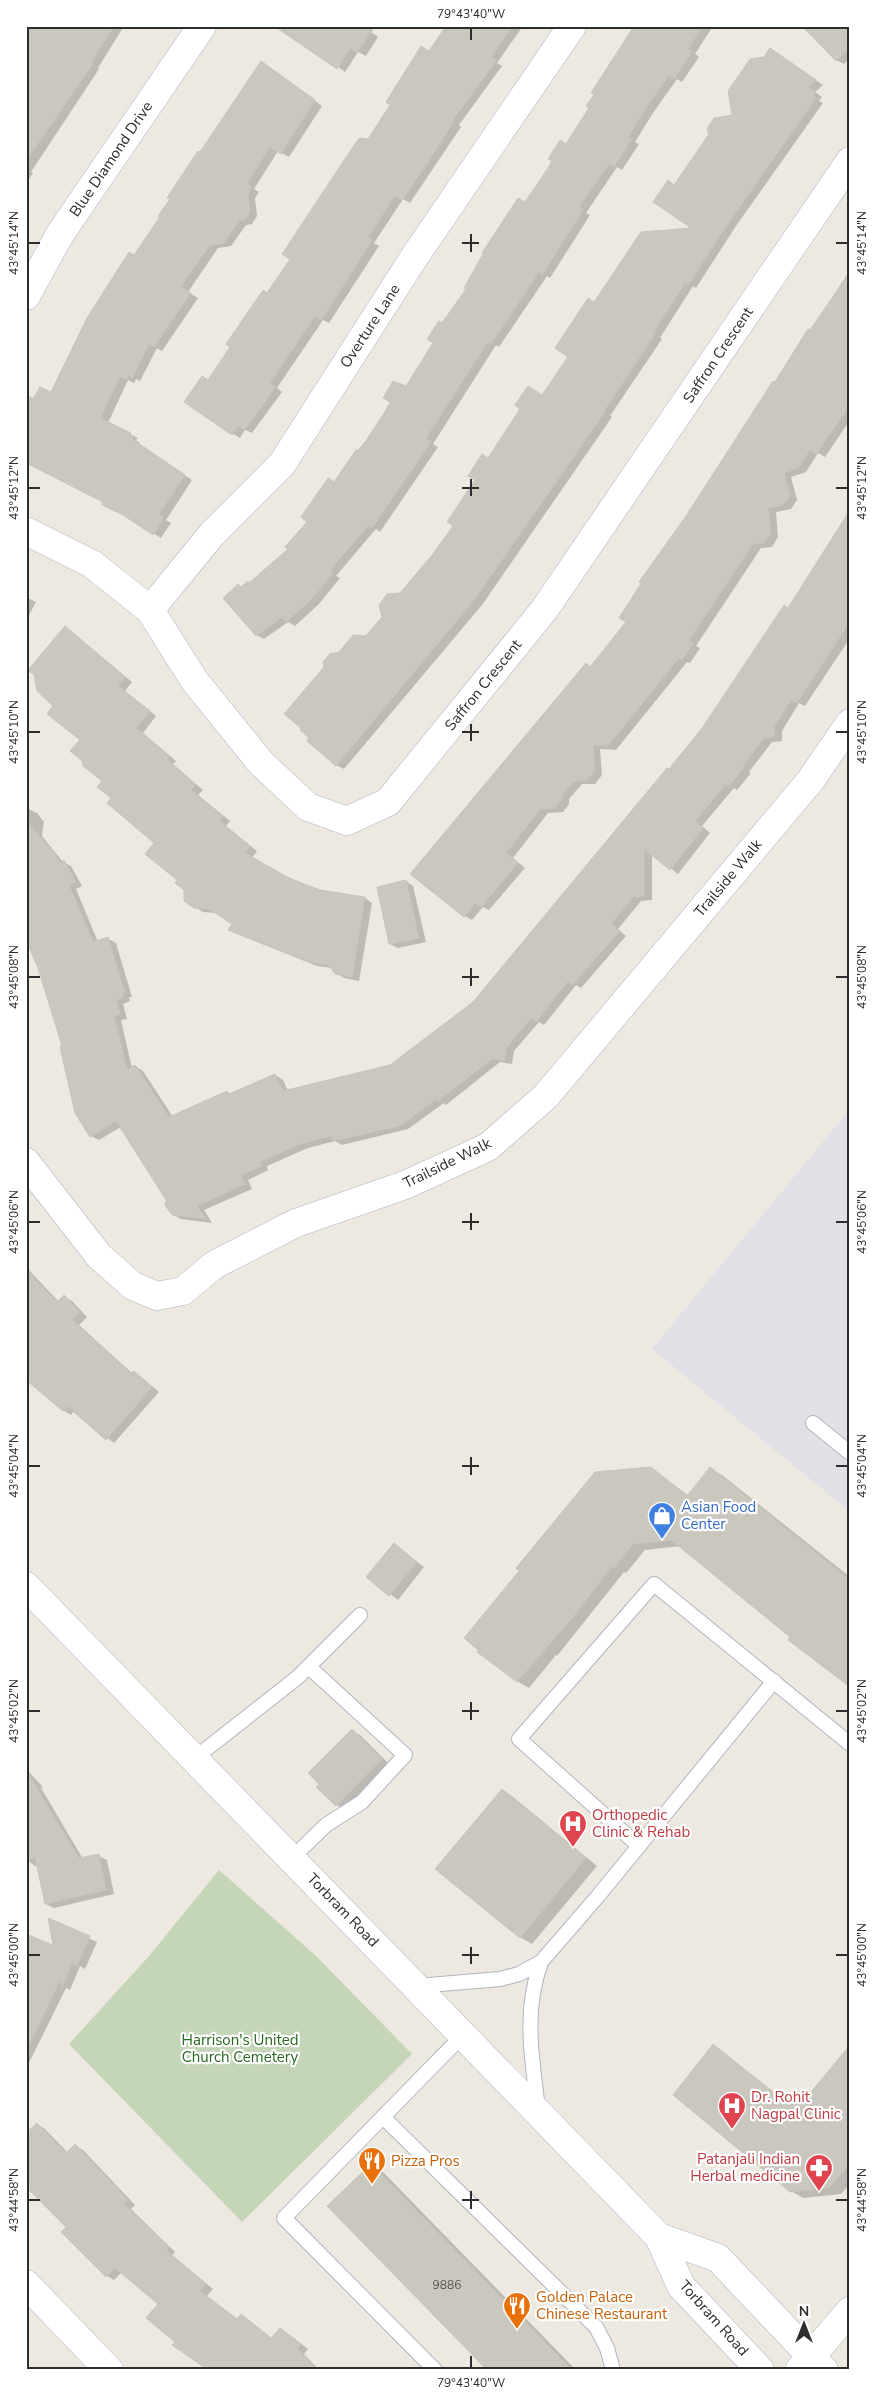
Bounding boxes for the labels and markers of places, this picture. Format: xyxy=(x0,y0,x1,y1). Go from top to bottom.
place label: Asian Food Center xyxy=(681,1497,756,1534)
shop icon: Asian Food Center xyxy=(647,1501,677,1540)
place label: Orthopedic Clinic & Rehab xyxy=(592,1805,690,1842)
hospital icon: Orthopedic Clinic & Rehab xyxy=(558,1809,588,1848)
place label: Dr. Rohit Nagpal Clinic xyxy=(751,2087,841,2124)
hospital icon: Dr. Rohit Nagpal Clinic xyxy=(717,2091,747,2130)
restaurant icon: Pizza Pros xyxy=(357,2146,387,2185)
place label: Patanjali Indian Herbal medicine xyxy=(690,2149,800,2186)
place label: Pizza Pros xyxy=(391,2151,460,2171)
pharmacy icon: Patanjali Indian Herbal medicine xyxy=(804,2153,834,2192)
place label: Golden Palace Chinese Restaurant xyxy=(536,2287,668,2324)
restaurant icon: Golden Palace Chinese Restaurant xyxy=(502,2291,532,2330)

